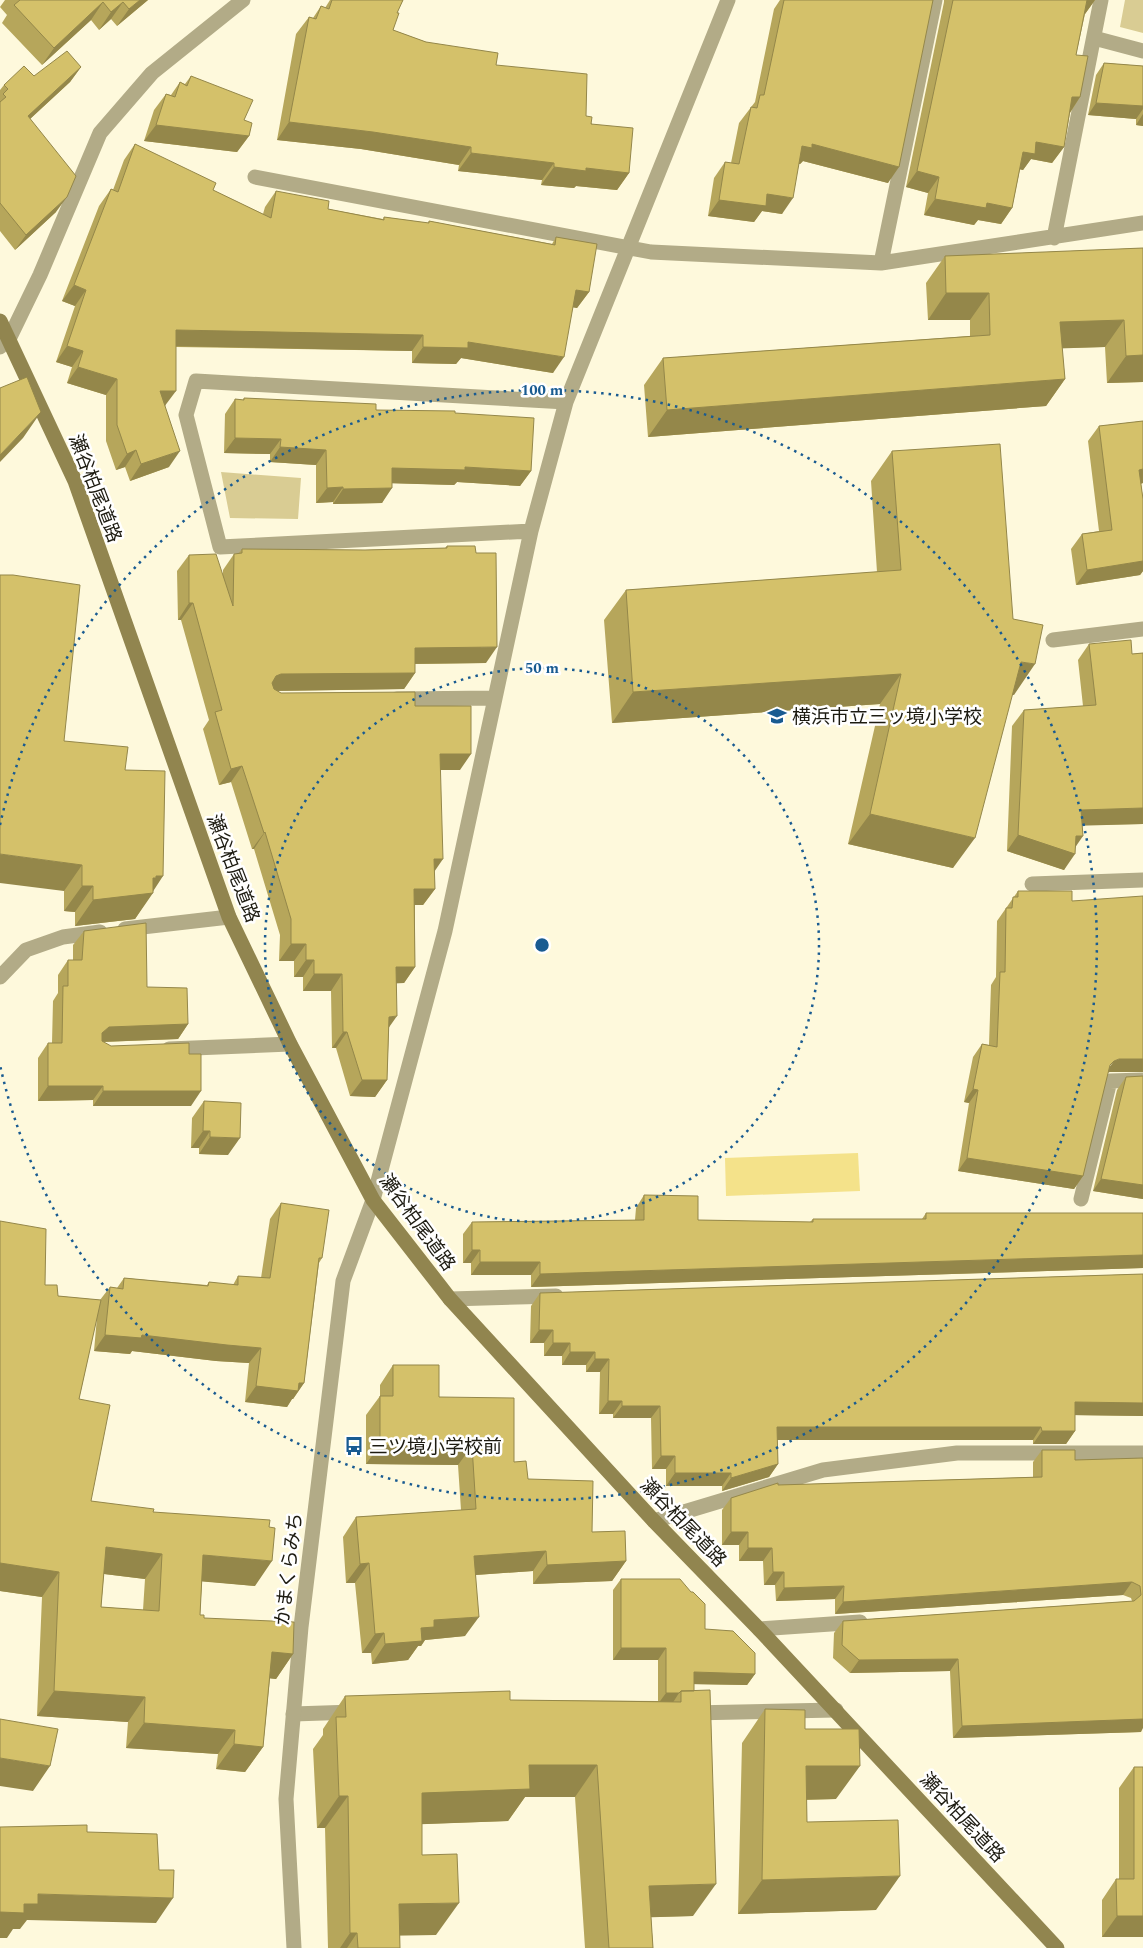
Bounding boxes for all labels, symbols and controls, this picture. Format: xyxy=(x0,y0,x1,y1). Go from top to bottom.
text: 100 m xyxy=(521,379,564,402)
street label: 瀬谷柏尾道路 xyxy=(61,430,129,547)
text: 50 m xyxy=(525,657,560,680)
place label: 横浜市立三ッ境小学校 xyxy=(792,703,982,732)
school or university icon: 横浜市立三ッ境小学校 xyxy=(766,705,788,727)
street label: 瀬谷柏尾道路 xyxy=(199,810,267,927)
centre of rings xyxy=(533,936,551,954)
street label: 瀬谷柏尾道路 xyxy=(372,1168,462,1278)
place label: 三ツ境小学校前 xyxy=(369,1433,502,1462)
bus stop icon: 三ツ境小学校前 xyxy=(343,1435,365,1457)
street label: 瀬谷柏尾道路 xyxy=(633,1472,733,1574)
street label: かまくらみち xyxy=(268,1511,311,1628)
street label: 瀬谷柏尾道路 xyxy=(912,1766,1011,1870)

